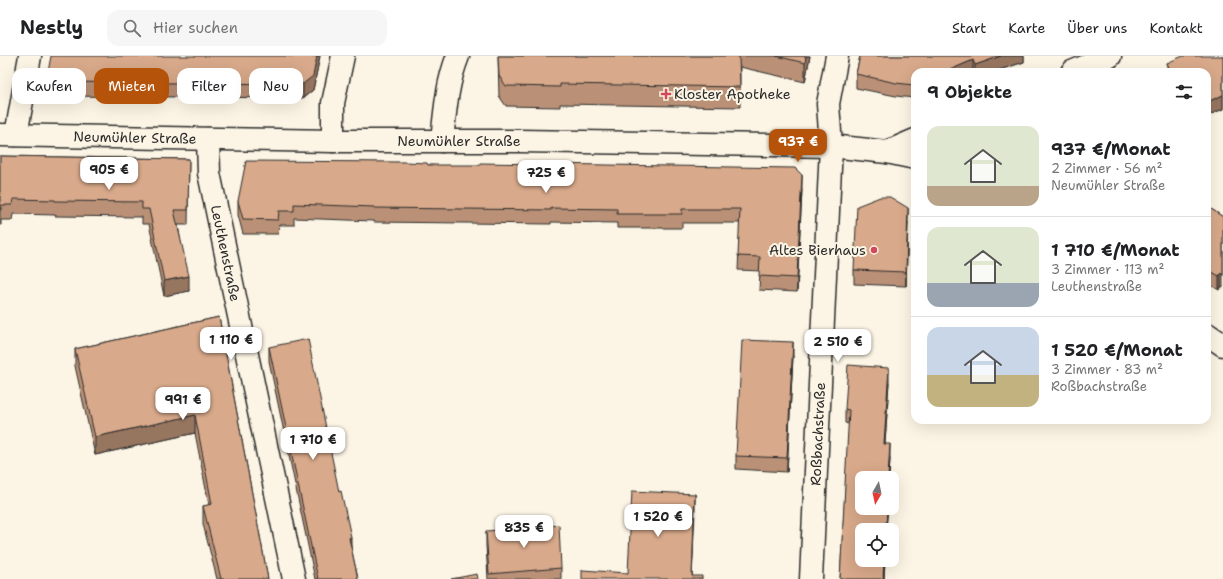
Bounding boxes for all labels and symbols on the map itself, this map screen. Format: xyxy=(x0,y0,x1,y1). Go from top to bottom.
place label: Kloster Apotheke xyxy=(674,85,791,103)
marker: Kloster Apotheke xyxy=(661,89,671,99)
street label: Neumühler Straße xyxy=(73,127,197,148)
pin: 937 € xyxy=(770,129,826,163)
street label: Neumühler Straße xyxy=(397,132,521,150)
pin: 905 € xyxy=(81,157,137,191)
pin: 725 € xyxy=(518,160,574,194)
street label: Leuthenstraße xyxy=(207,203,245,303)
place label: Altes Bierhaus xyxy=(769,241,866,259)
marker: Altes Bierhaus xyxy=(869,245,879,255)
pin: 1 110 € xyxy=(194,327,268,361)
pin: 2 510 € xyxy=(801,329,875,363)
street label: Roßbachstraße xyxy=(806,382,829,486)
pin: 991 € xyxy=(155,387,211,421)
pin: 1 710 € xyxy=(276,427,350,461)
north arrow xyxy=(855,471,899,515)
pin: 1 520 € xyxy=(621,504,695,538)
pin: 835 € xyxy=(496,515,552,549)

